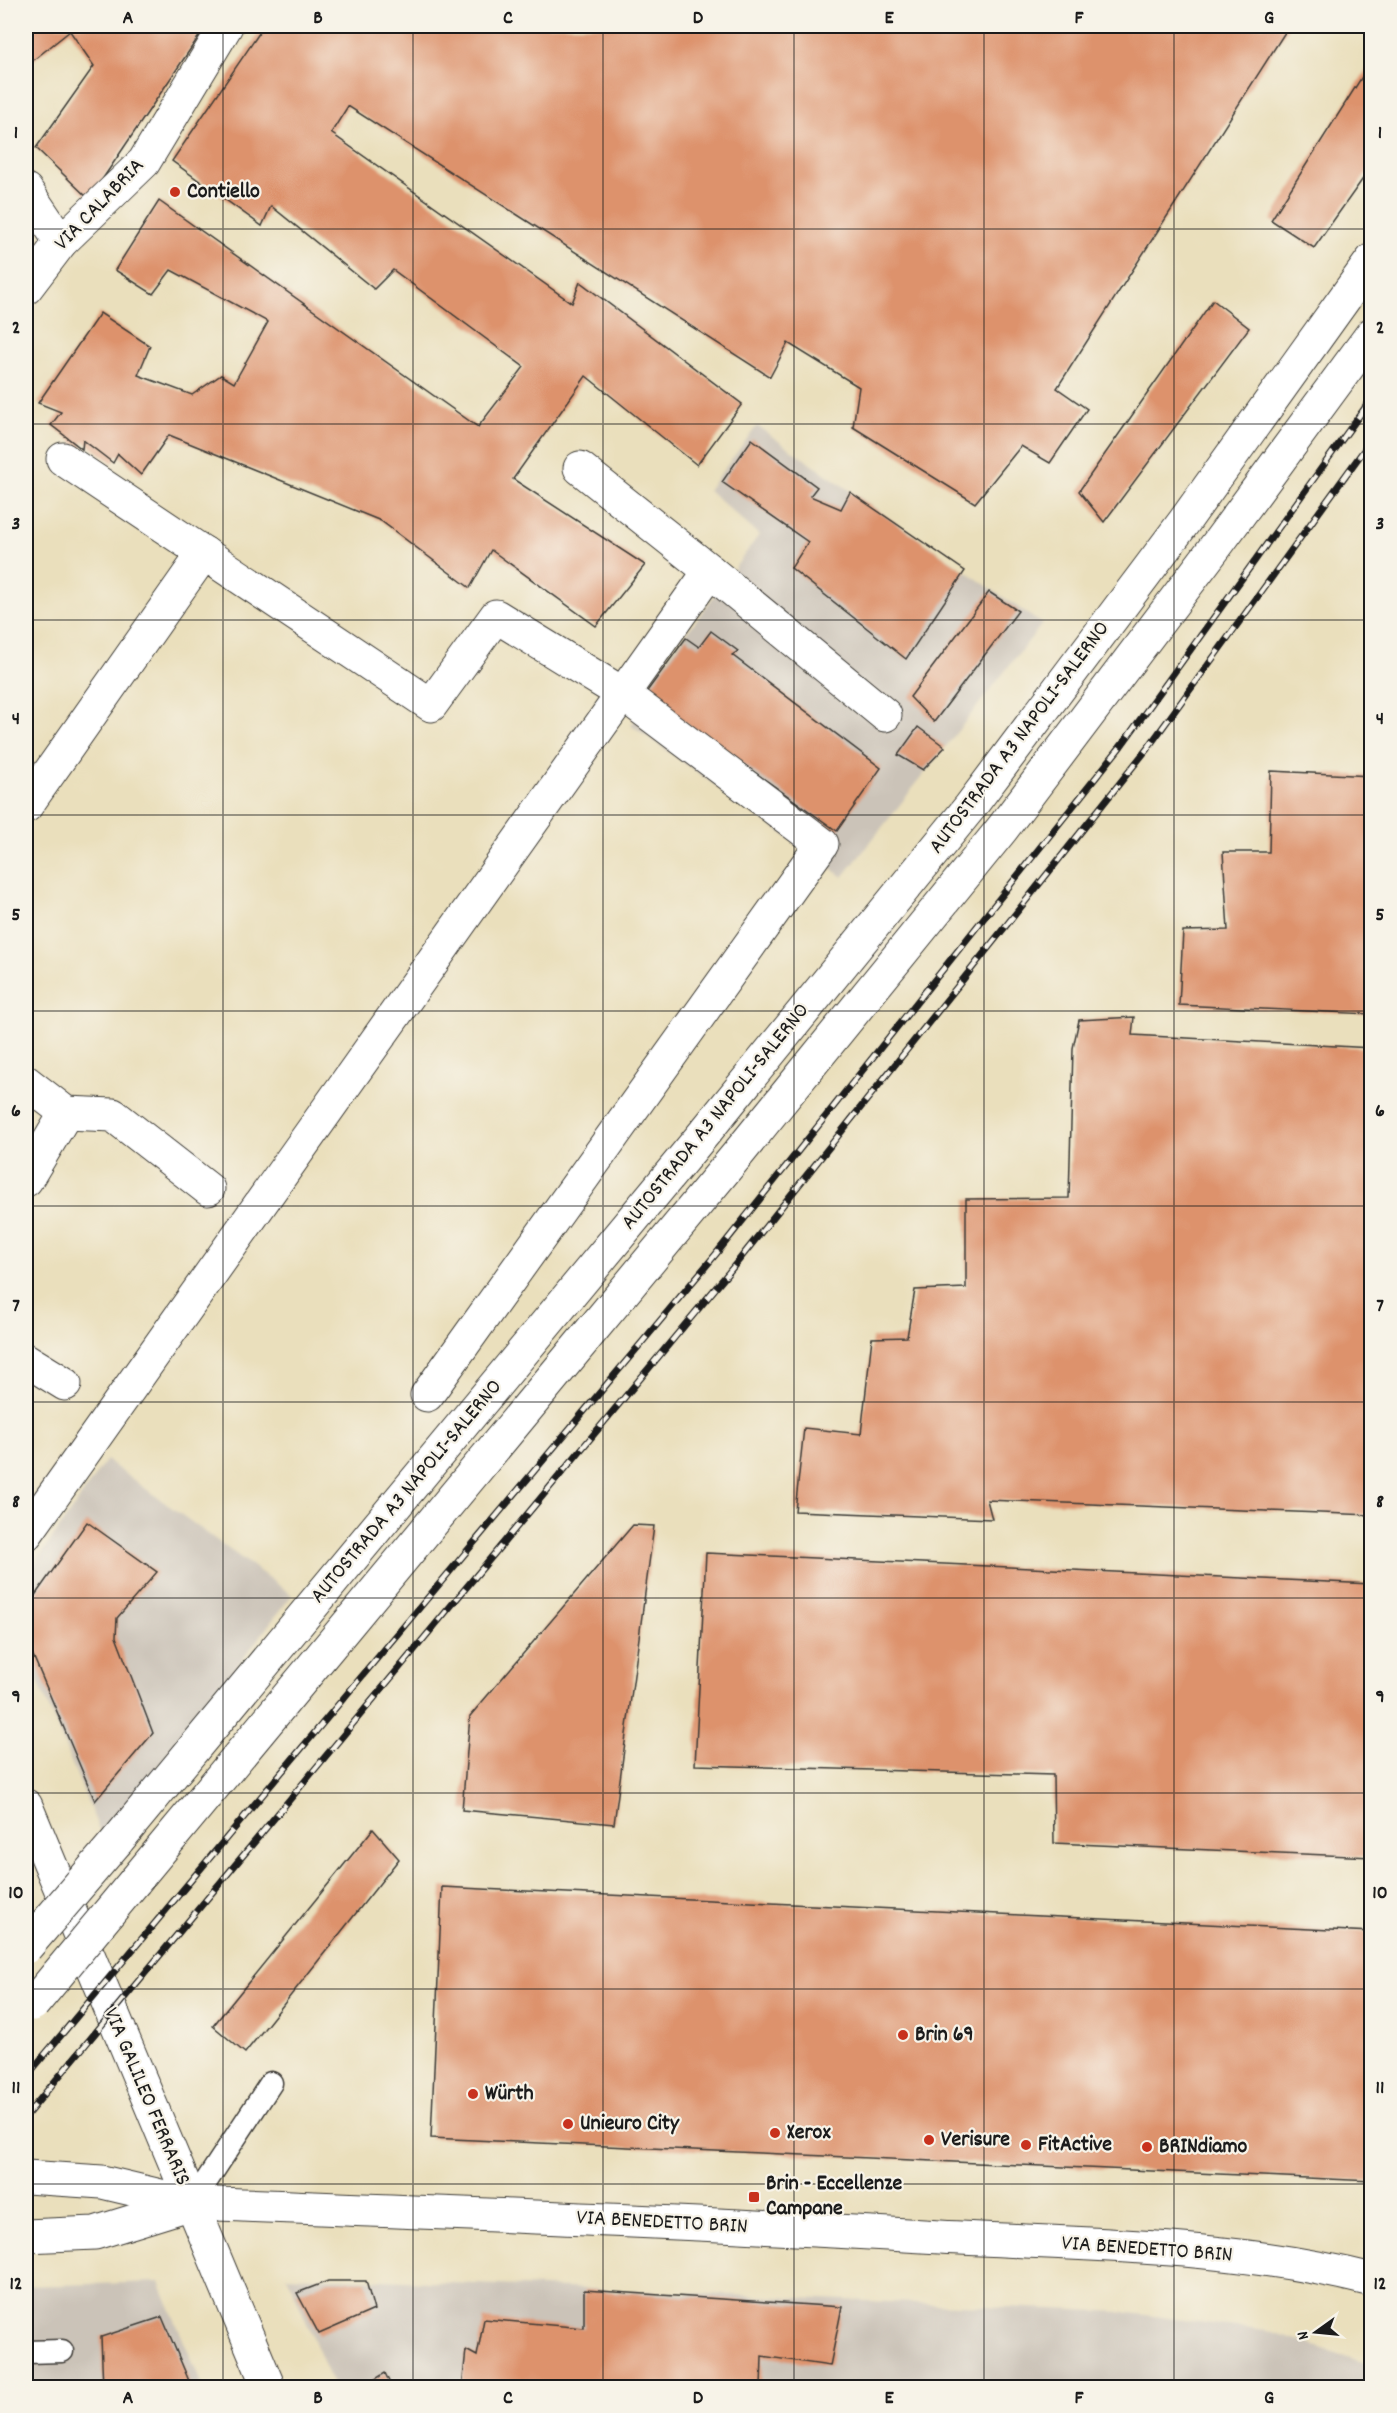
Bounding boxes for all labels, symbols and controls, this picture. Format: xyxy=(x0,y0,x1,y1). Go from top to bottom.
text: A xyxy=(123,5,134,33)
text: B xyxy=(313,5,323,33)
text: C xyxy=(503,5,513,33)
text: D xyxy=(693,5,704,33)
text: E xyxy=(884,5,894,33)
text: F xyxy=(1075,5,1085,33)
text: G xyxy=(1264,5,1274,33)
text: 1 xyxy=(14,120,18,148)
text: 1 xyxy=(1378,120,1382,148)
street label: VIA CALABRIA xyxy=(48,152,152,258)
place label: Contiello xyxy=(187,177,260,208)
marker: Contiello xyxy=(168,185,182,199)
text: 2 xyxy=(12,315,20,343)
text: 2 xyxy=(1376,315,1384,343)
text: 3 xyxy=(12,511,20,539)
text: 3 xyxy=(1376,511,1384,539)
street label: AUTOSTRADA A3 NAPOLI-SALERNO xyxy=(922,615,1118,861)
text: 4 xyxy=(12,706,20,734)
text: 4 xyxy=(1376,706,1384,734)
text: 5 xyxy=(11,902,21,930)
text: 5 xyxy=(1375,902,1385,930)
street label: AUTOSTRADA A3 NAPOLI-SALERNO xyxy=(615,997,817,1237)
text: 6 xyxy=(11,1098,21,1126)
text: 6 xyxy=(1375,1098,1385,1126)
text: 7 xyxy=(12,1293,20,1321)
text: 7 xyxy=(1376,1293,1384,1321)
street label: AUTOSTRADA A3 NAPOLI-SALERNO xyxy=(304,1373,510,1611)
text: 8 xyxy=(12,1489,20,1517)
text: 8 xyxy=(1376,1489,1384,1517)
text: 9 xyxy=(11,1684,21,1712)
text: 9 xyxy=(1375,1684,1385,1712)
text: 10 xyxy=(8,1880,24,1908)
text: 10 xyxy=(1372,1880,1388,1908)
street label: VIA GALILEO FERRARIS xyxy=(95,2003,197,2191)
place label: Brin 69 xyxy=(915,2020,974,2051)
marker: Brin 69 xyxy=(896,2028,910,2042)
text: 11 xyxy=(12,2075,20,2103)
text: 11 xyxy=(1376,2075,1384,2103)
place label: Würth xyxy=(485,2079,533,2110)
marker: Würth xyxy=(466,2087,480,2101)
place label: Unieuro City xyxy=(580,2109,680,2140)
marker: Unieuro City xyxy=(561,2117,575,2131)
place label: Xerox xyxy=(787,2118,831,2149)
place label: Verisure xyxy=(941,2125,1010,2156)
marker: Xerox xyxy=(768,2126,782,2140)
place label: FitActive xyxy=(1038,2130,1112,2161)
place label: BRINdiamo xyxy=(1159,2132,1248,2163)
marker: Verisure xyxy=(922,2133,936,2147)
marker: FitActive xyxy=(1019,2138,1033,2152)
marker: BRINdiamo xyxy=(1140,2140,1154,2154)
place label: Brin - Eccellenze Campane xyxy=(766,2169,902,2225)
marker: Brin - Eccellenze Campane xyxy=(747,2190,761,2204)
street label: VIA BENEDETTO BRIN xyxy=(576,2203,748,2243)
street label: VIA BENEDETTO BRIN xyxy=(1061,2229,1233,2271)
text: 12 xyxy=(9,2271,23,2299)
text: 12 xyxy=(1373,2271,1387,2299)
north arrow xyxy=(1286,2302,1346,2362)
text: N xyxy=(1292,2328,1316,2342)
text: A xyxy=(123,2385,134,2413)
text: B xyxy=(313,2385,323,2413)
text: C xyxy=(503,2385,513,2413)
text: D xyxy=(693,2385,704,2413)
text: E xyxy=(884,2385,894,2413)
text: F xyxy=(1075,2385,1085,2413)
text: G xyxy=(1264,2385,1274,2413)

